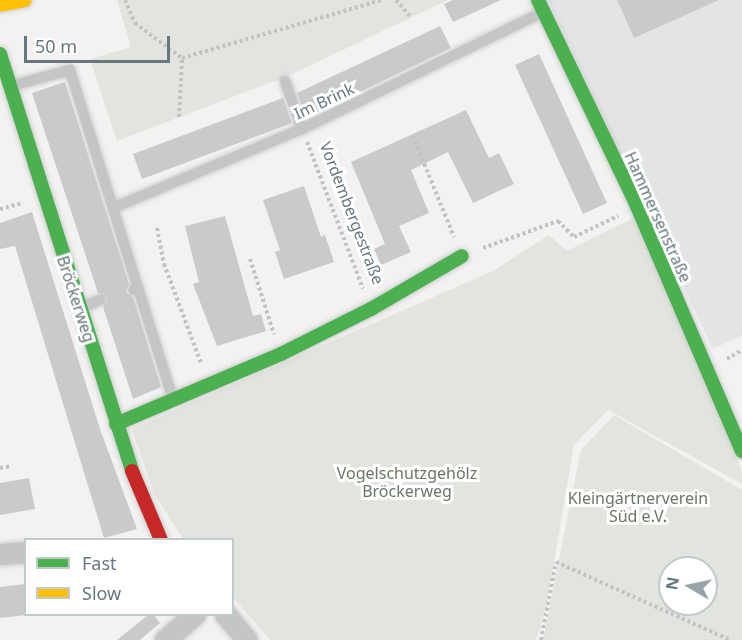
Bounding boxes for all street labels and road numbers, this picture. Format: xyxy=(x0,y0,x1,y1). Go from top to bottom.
street label: Im Brink xyxy=(291,79,357,123)
street label: Vordembergestraße xyxy=(316,139,388,287)
street label: Hammersenstraße xyxy=(621,149,695,285)
street label: Bröckerweg xyxy=(53,253,99,345)

